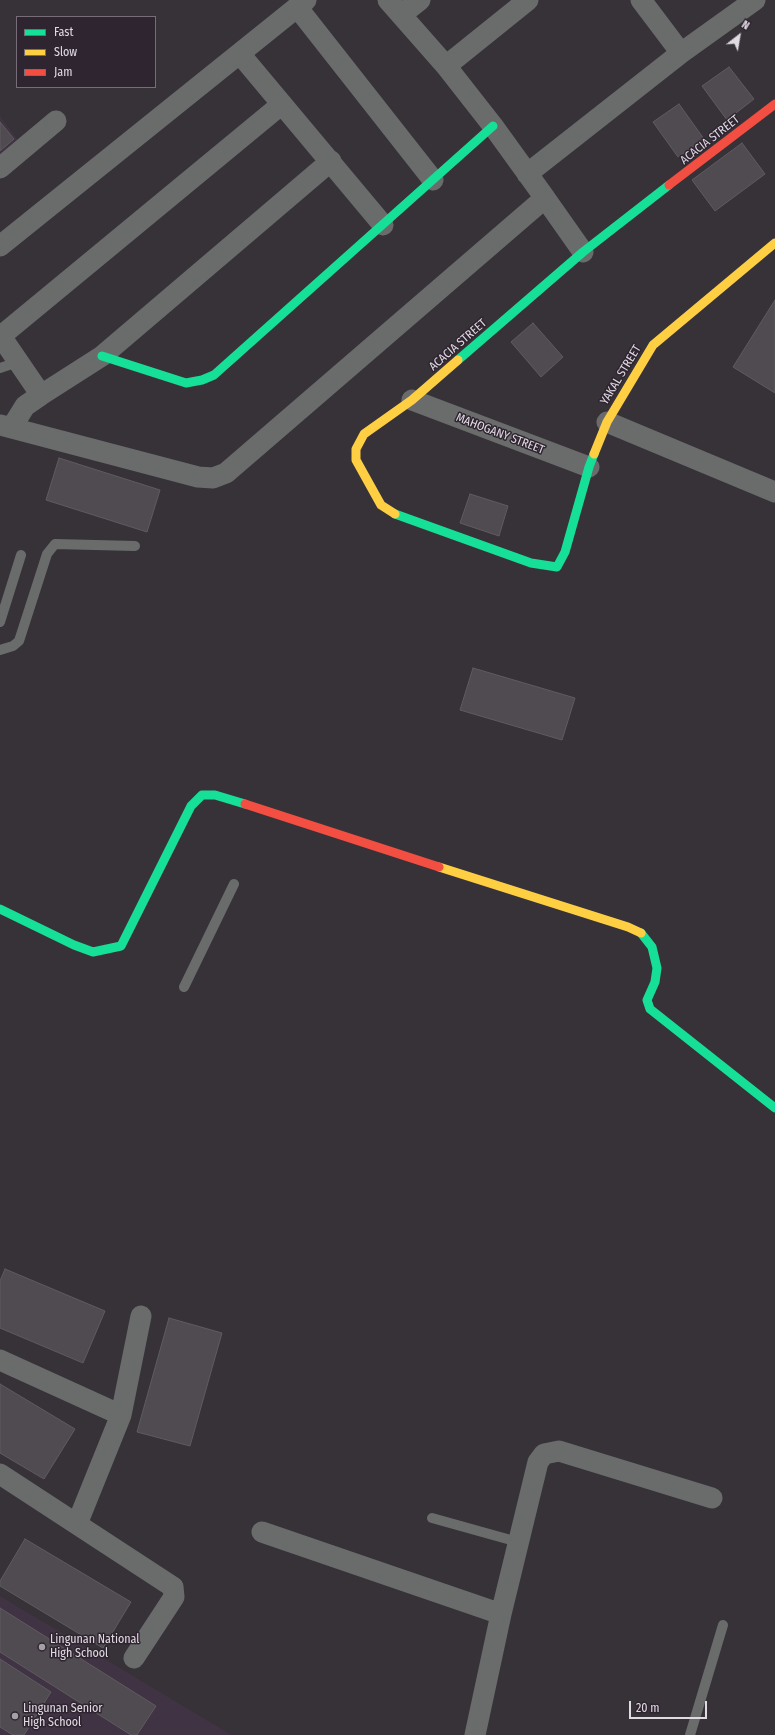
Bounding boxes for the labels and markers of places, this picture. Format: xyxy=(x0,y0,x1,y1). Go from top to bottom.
place label: Lingunan National High School xyxy=(50,1633,139,1661)
marker: Lingunan National High School xyxy=(37,1642,47,1652)
place label: Lingunan Senior High School xyxy=(23,1702,103,1730)
marker: Lingunan Senior High School xyxy=(10,1711,20,1721)

